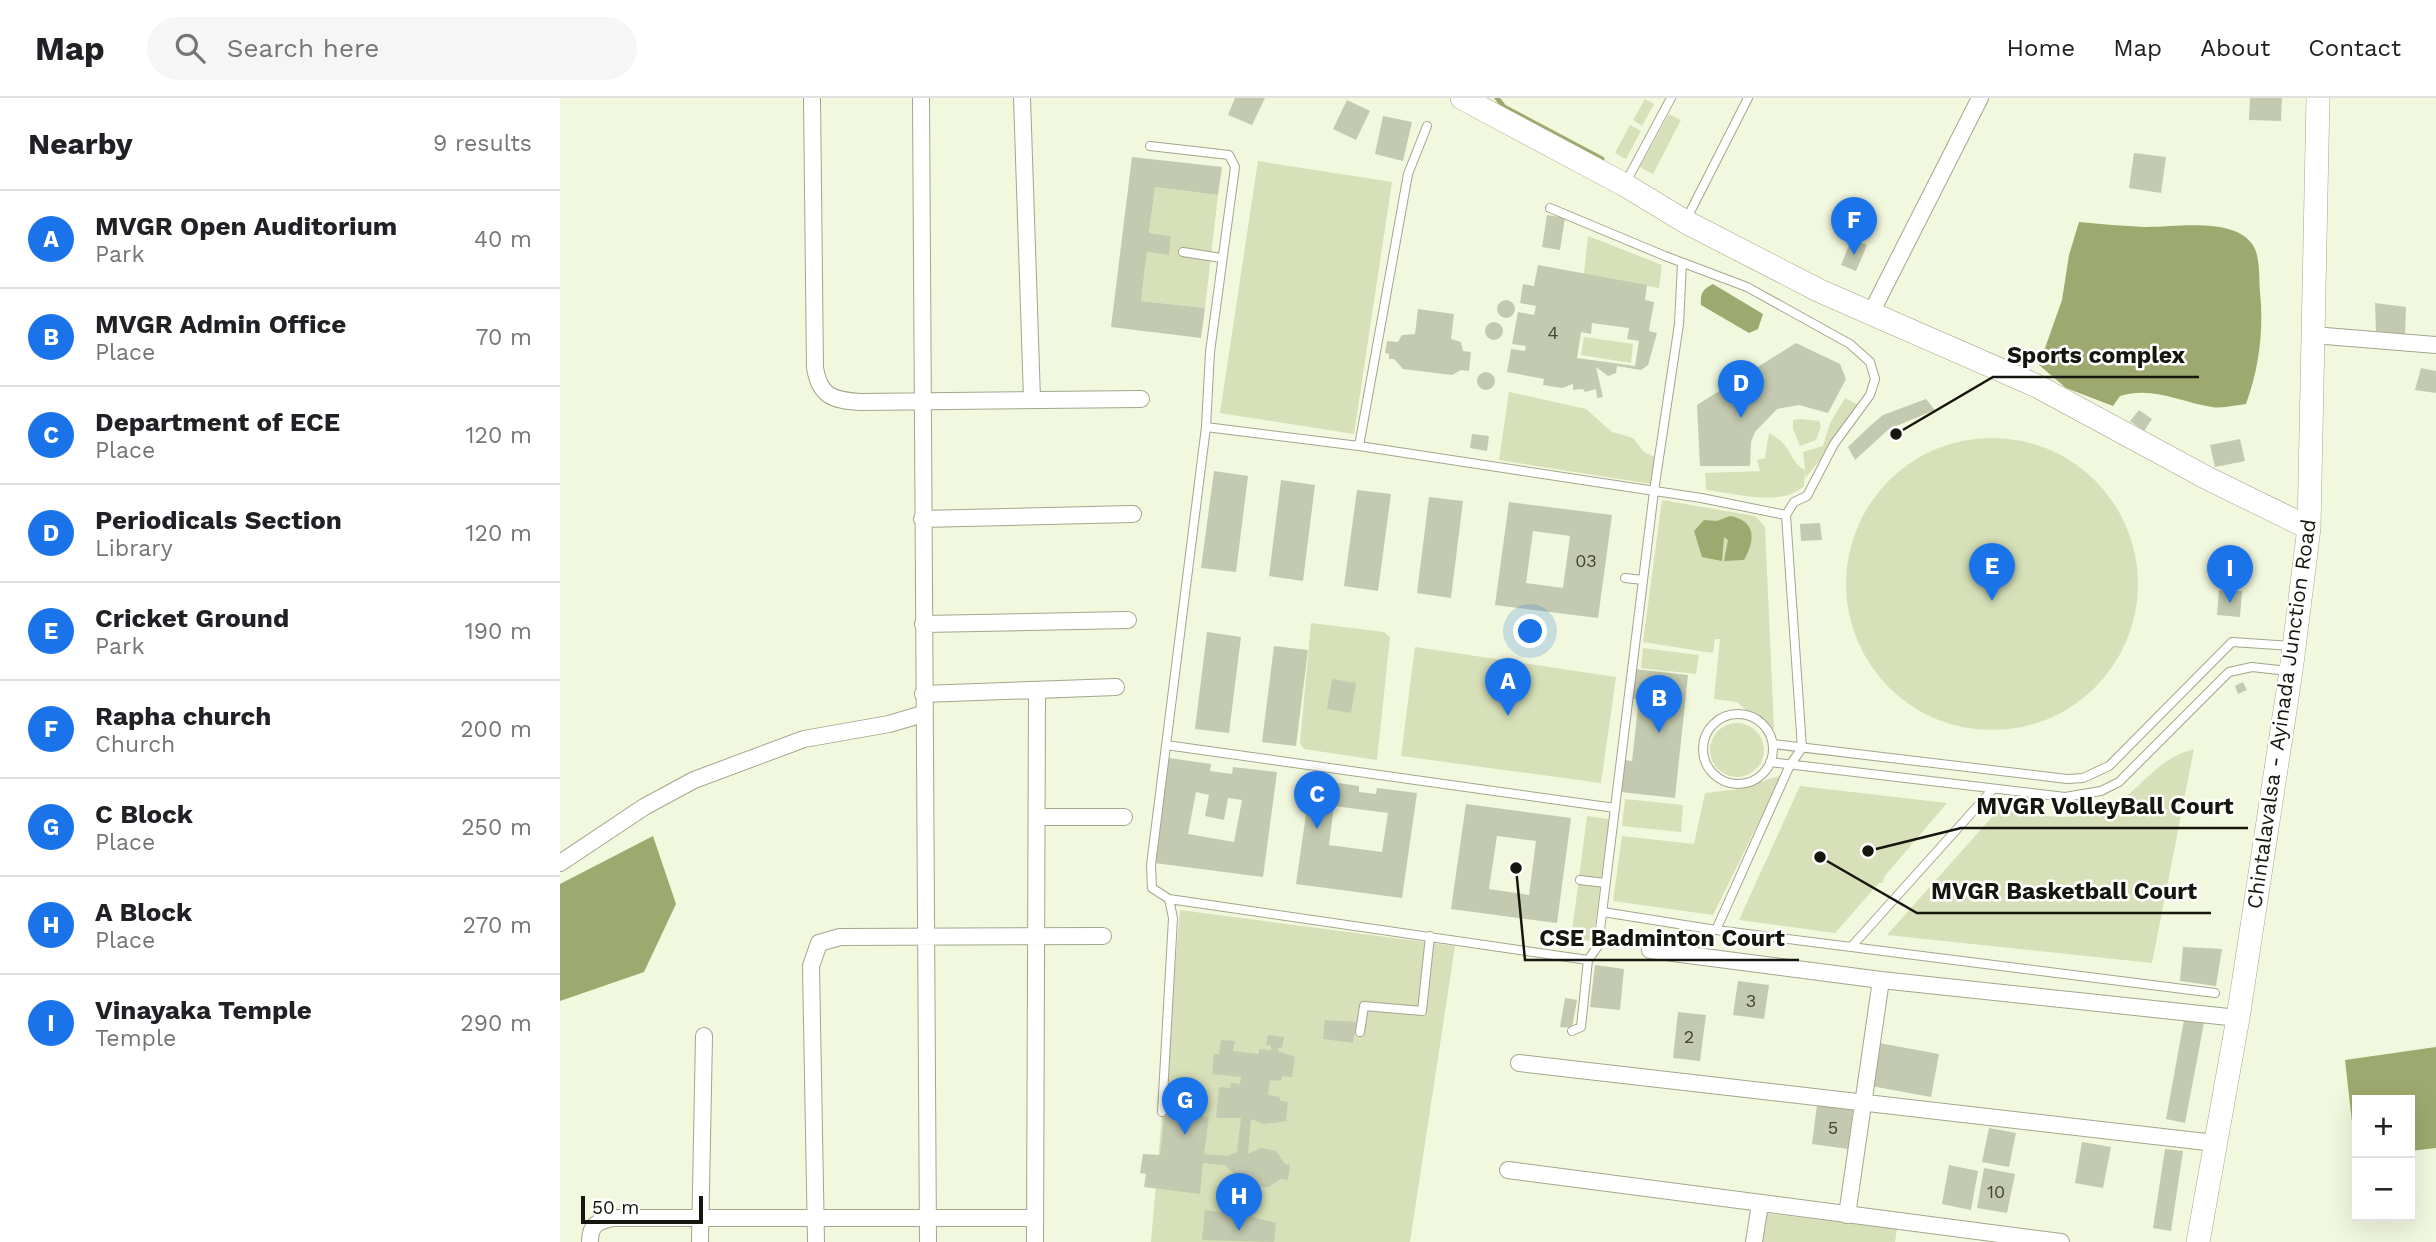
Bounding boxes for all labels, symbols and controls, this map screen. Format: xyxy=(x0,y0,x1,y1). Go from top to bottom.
search box xyxy=(147,17,637,80)
text: Map xyxy=(35,29,105,68)
icon: search xyxy=(171,29,209,67)
text: Search here xyxy=(227,33,379,63)
text: Home xyxy=(2007,34,2075,62)
text: Map xyxy=(2113,34,2162,62)
text: About xyxy=(2200,34,2270,62)
text: Contact xyxy=(2308,34,2401,62)
text: Nearby xyxy=(28,126,133,161)
text: 9 results xyxy=(433,130,532,157)
pin: F xyxy=(1831,197,1877,255)
text: MVGR Open Auditorium xyxy=(95,211,397,241)
text: A xyxy=(43,226,59,253)
text: 40 m xyxy=(474,226,532,253)
text: Park xyxy=(95,241,144,268)
text: MVGR Admin Office xyxy=(95,309,346,339)
house number: 4 xyxy=(1548,322,1559,343)
text: B xyxy=(43,324,59,351)
text: 70 m xyxy=(475,324,532,351)
callout: Sports complex xyxy=(1993,333,2199,377)
text: Place xyxy=(95,339,155,366)
text: Sports complex xyxy=(2007,342,2186,369)
pin: D xyxy=(1718,360,1764,418)
text: Department of ECE xyxy=(95,407,340,437)
text: C xyxy=(43,422,59,449)
text: 120 m xyxy=(466,422,532,449)
text: Place xyxy=(95,437,155,464)
text: Periodicals Section xyxy=(95,505,342,535)
street label: Chintalavalsa - Ayinada Junction Road xyxy=(2241,518,2321,910)
text: D xyxy=(43,520,59,547)
text: 120 m xyxy=(466,520,532,547)
text: Library xyxy=(95,535,173,562)
pin: E xyxy=(1969,543,2015,601)
pin: I xyxy=(2207,545,2253,603)
house number: 03 xyxy=(1575,550,1597,571)
text: Cricket Ground xyxy=(95,603,289,633)
your location xyxy=(1513,614,1547,648)
text: E xyxy=(44,618,58,645)
text: 190 m xyxy=(465,618,532,645)
text: Park xyxy=(95,633,144,660)
pin: A xyxy=(1485,658,1531,716)
pin: B xyxy=(1636,675,1682,733)
text: Rapha church xyxy=(95,701,271,731)
text: F xyxy=(44,716,58,743)
text: 200 m xyxy=(460,716,532,743)
text: Church xyxy=(95,731,175,758)
pin: C xyxy=(1294,771,1340,829)
callout: MVGR VolleyBall Court xyxy=(1961,784,2248,828)
text: MVGR VolleyBall Court xyxy=(1976,793,2234,820)
text: C Block xyxy=(95,799,193,829)
text: G xyxy=(43,814,59,841)
text: 250 m xyxy=(461,814,532,841)
text: Place xyxy=(95,829,155,856)
callout: MVGR Basketball Court xyxy=(1917,869,2211,913)
text: MVGR Basketball Court xyxy=(1931,878,2197,905)
text: A Block xyxy=(95,897,192,927)
text: H xyxy=(42,912,60,939)
text: 270 m xyxy=(463,912,532,939)
callout: CSE Badminton Court xyxy=(1525,916,1799,960)
text: CSE Badminton Court xyxy=(1539,925,1785,952)
text: Place xyxy=(95,927,155,954)
house number: 3 xyxy=(1746,990,1756,1011)
text: Vinayaka Temple xyxy=(95,995,312,1025)
text: I xyxy=(47,1010,55,1037)
text: 290 m xyxy=(460,1010,532,1037)
text: Temple xyxy=(95,1025,176,1052)
house number: 2 xyxy=(1684,1026,1694,1047)
pin: G xyxy=(1162,1077,1208,1135)
map controls xyxy=(2352,1095,2415,1221)
button: + xyxy=(2352,1095,2415,1158)
house number: 5 xyxy=(1828,1117,1838,1138)
button: − xyxy=(2352,1158,2415,1221)
pin: H xyxy=(1216,1173,1262,1231)
house number: 10 xyxy=(1987,1181,2005,1202)
scale bar xyxy=(581,1193,704,1225)
text: 50 m xyxy=(592,1196,639,1219)

